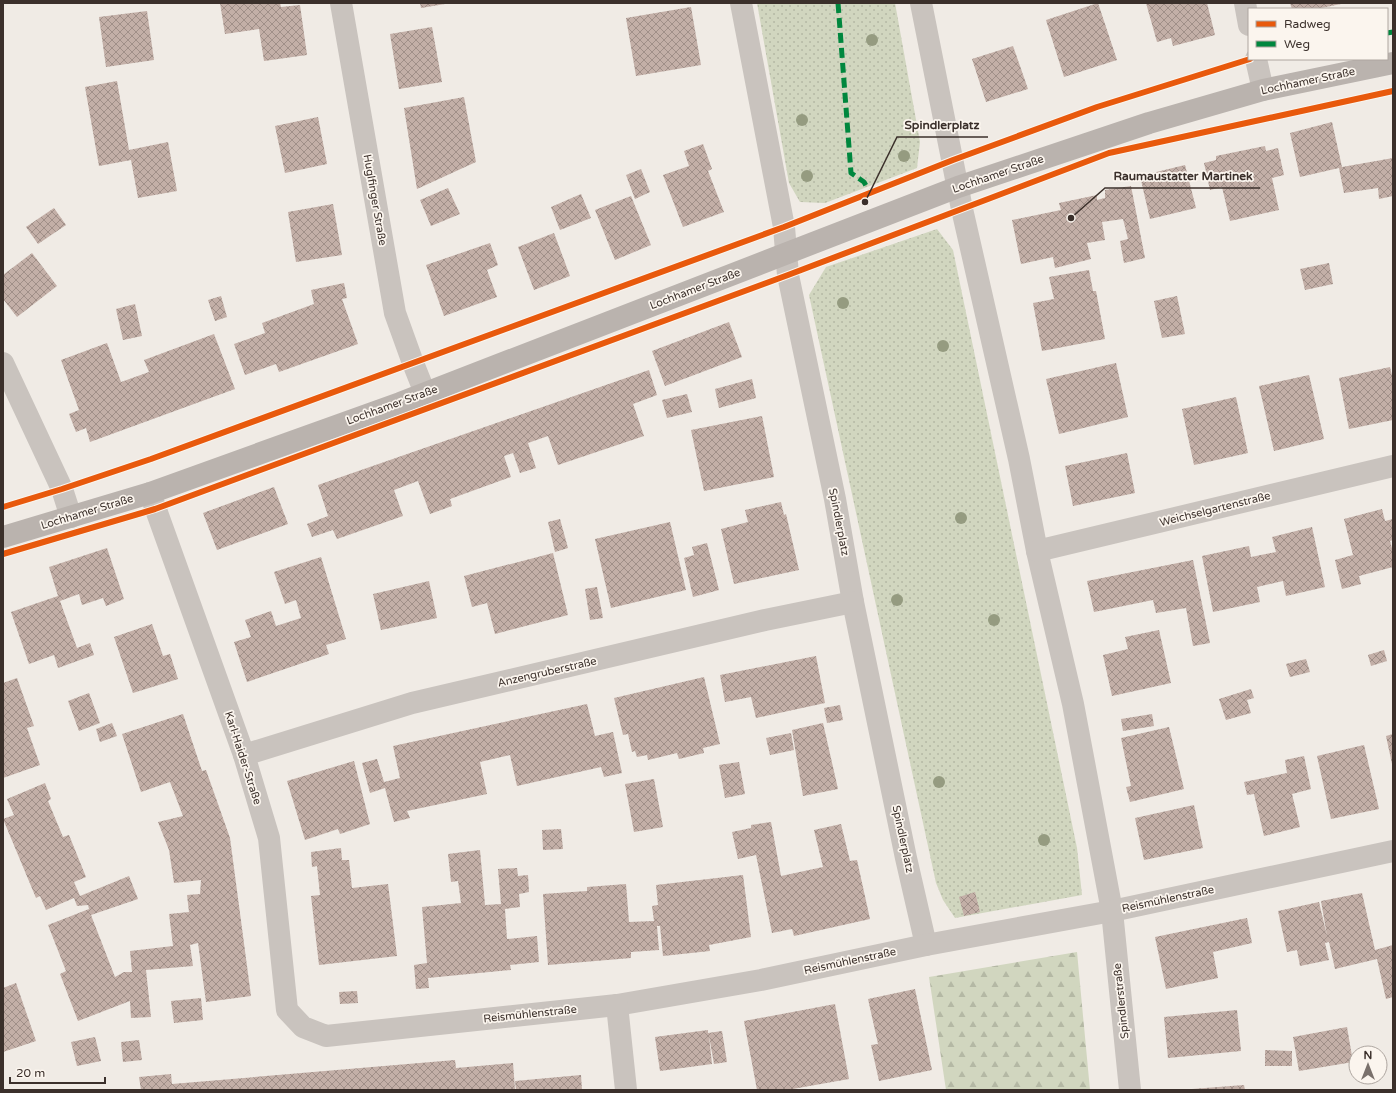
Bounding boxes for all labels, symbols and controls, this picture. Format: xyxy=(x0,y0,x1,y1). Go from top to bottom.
legend xyxy=(1248,8,1388,60)
text: Radweg xyxy=(1284,17,1331,31)
text: Weg xyxy=(1284,37,1310,51)
street label: Lochhamer Straße xyxy=(1260,65,1356,97)
callout: Spindlerplatz xyxy=(897,113,988,137)
text: Spindlerplatz xyxy=(905,118,979,133)
street label: Lochhamer Straße xyxy=(951,152,1045,196)
street label: Huglfinger Straße xyxy=(361,153,389,247)
callout: Raumaustatter Martinek xyxy=(1105,164,1260,188)
text: Raumaustatter Martinek xyxy=(1113,169,1253,183)
street label: Lochhamer Straße xyxy=(648,266,742,312)
street label: Lochhamer Straße xyxy=(345,382,439,428)
street label: Spindlerplatz xyxy=(826,487,852,557)
street label: Weichselgartenstraße xyxy=(1158,489,1272,529)
street label: Lochhamer Straße xyxy=(39,492,135,532)
street label: Anzengruberstraße xyxy=(496,654,598,690)
street label: Karl-Haider-Straße xyxy=(222,710,264,806)
street label: Spindlerplatz xyxy=(890,804,917,874)
street label: Reismühlenstraße xyxy=(1121,883,1215,915)
street label: Reismühlenstraße xyxy=(803,945,897,977)
street label: Spindlerstraße xyxy=(1111,963,1131,1039)
street label: Reismühlenstraße xyxy=(483,1003,577,1025)
north arrow xyxy=(1348,1045,1388,1085)
text: N xyxy=(1364,1049,1372,1062)
scale bar xyxy=(10,1059,105,1085)
text: 20 m xyxy=(16,1066,45,1080)

